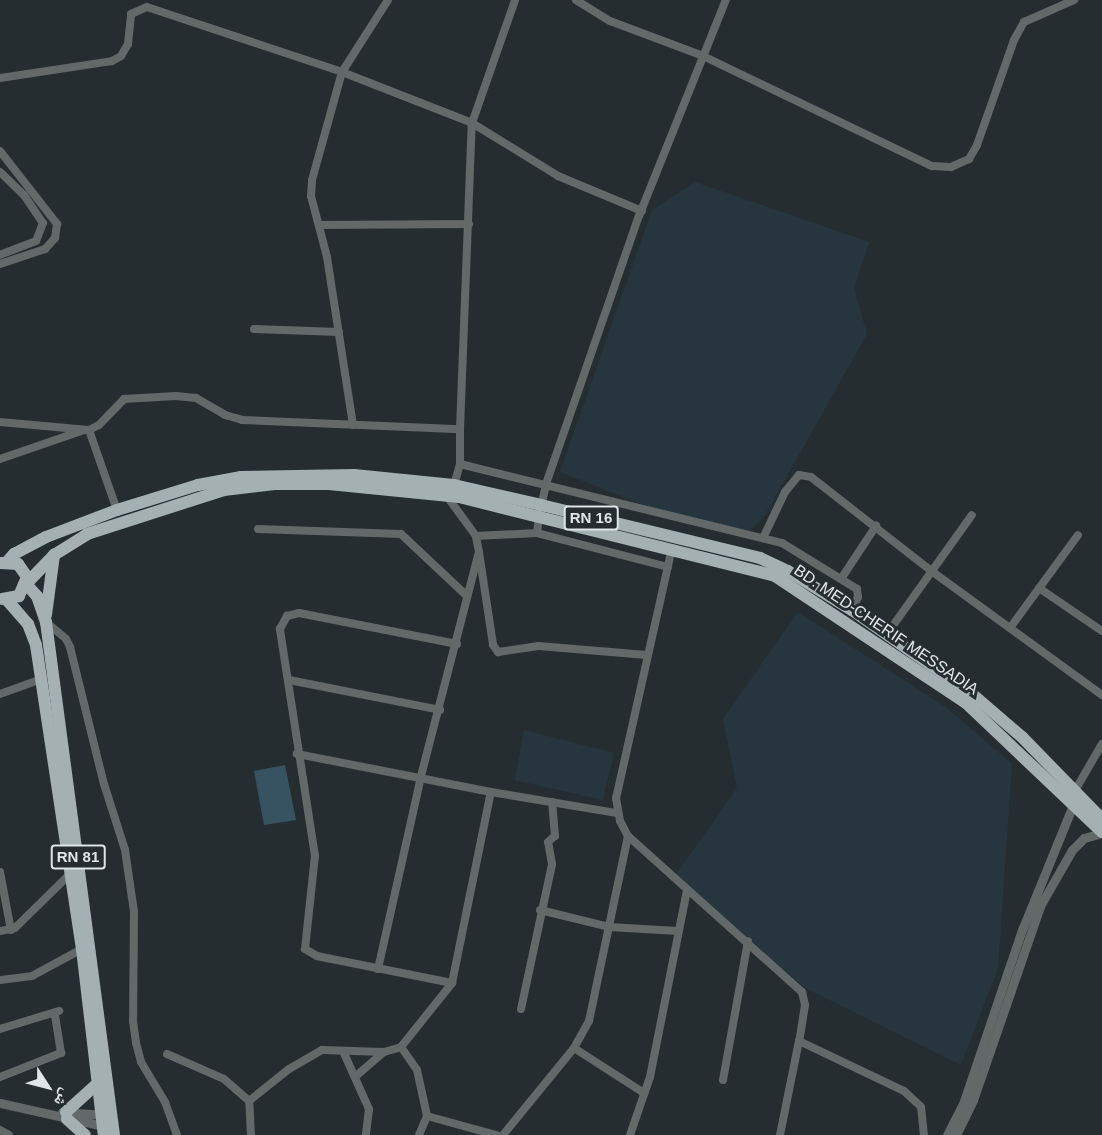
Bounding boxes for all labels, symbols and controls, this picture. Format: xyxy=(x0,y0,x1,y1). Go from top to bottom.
road number: RN 16 xyxy=(562,506,620,530)
street label: BD. MED-CHERIF MESSADIA xyxy=(790,561,982,699)
road number: RN 81 xyxy=(50,845,106,869)
north arrow xyxy=(18,1057,78,1117)
text: ش xyxy=(51,1086,75,1110)

